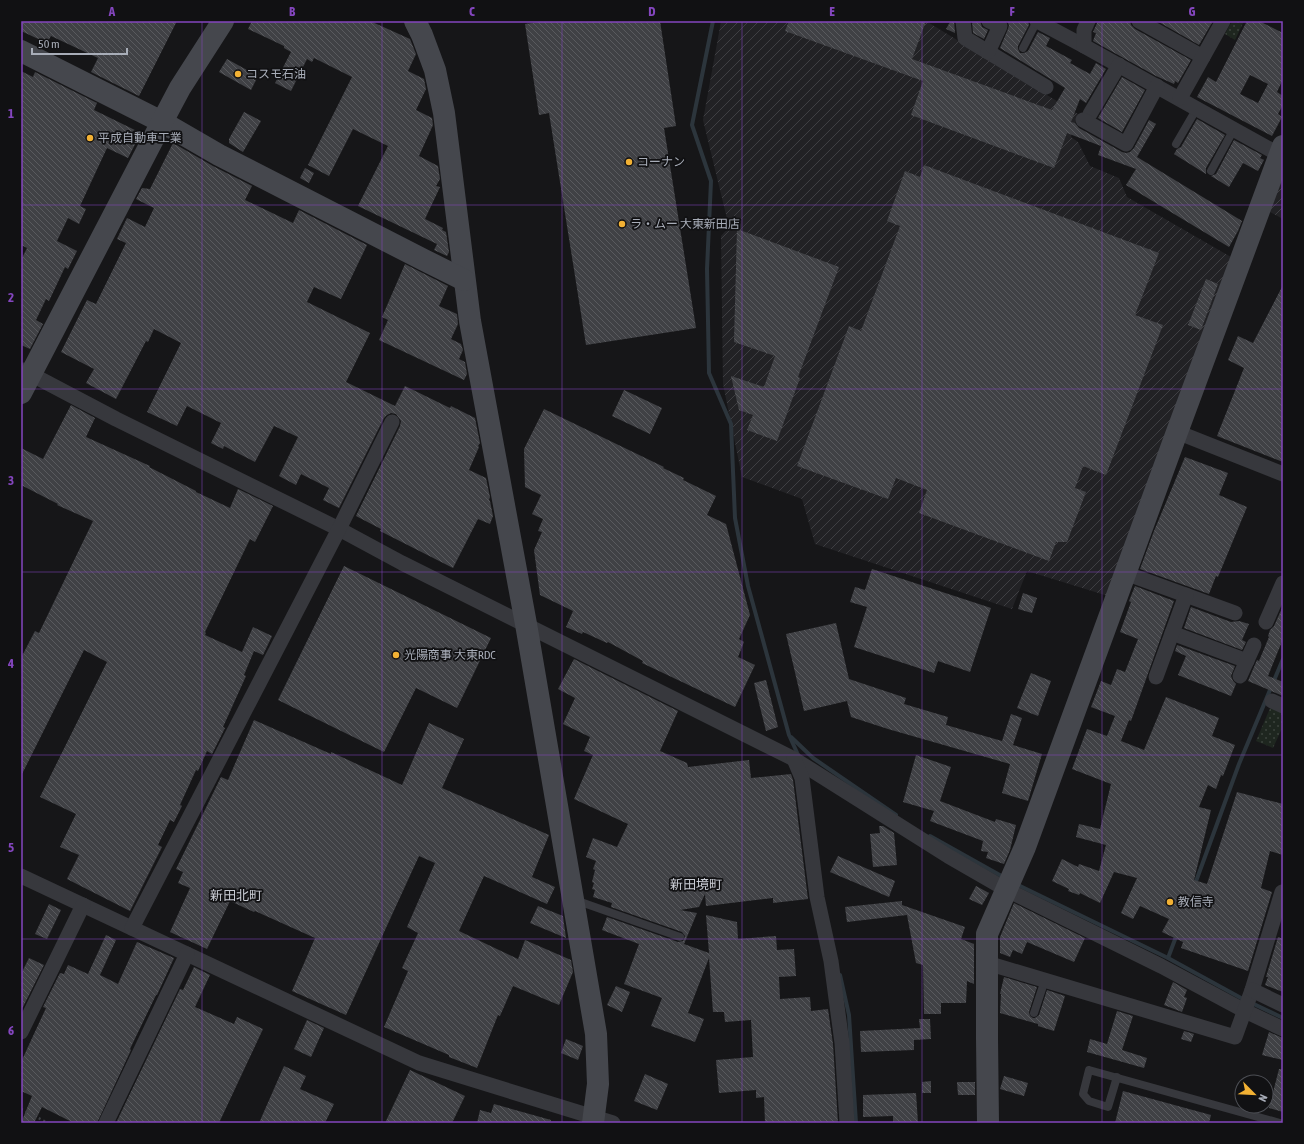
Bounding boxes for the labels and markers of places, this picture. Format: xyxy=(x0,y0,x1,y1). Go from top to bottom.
place label: コスモ石油 xyxy=(246,67,306,81)
marker: コスモ石油 xyxy=(233,69,243,79)
place label: 平成自動車工業 xyxy=(98,131,182,145)
marker: 平成自動車工業 xyxy=(85,133,95,143)
place label: コーナン xyxy=(637,155,685,169)
marker: コーナン xyxy=(624,157,634,167)
place label: ラ・ムー 大東新田店 xyxy=(630,217,740,231)
marker: ラ・ムー 大東新田店 xyxy=(617,219,627,229)
place label: 光陽商事 大東RDC xyxy=(404,648,496,662)
marker: 光陽商事 大東RDC xyxy=(391,650,401,660)
place label: 教信寺 xyxy=(1178,895,1214,909)
marker: 教信寺 xyxy=(1165,897,1175,907)

